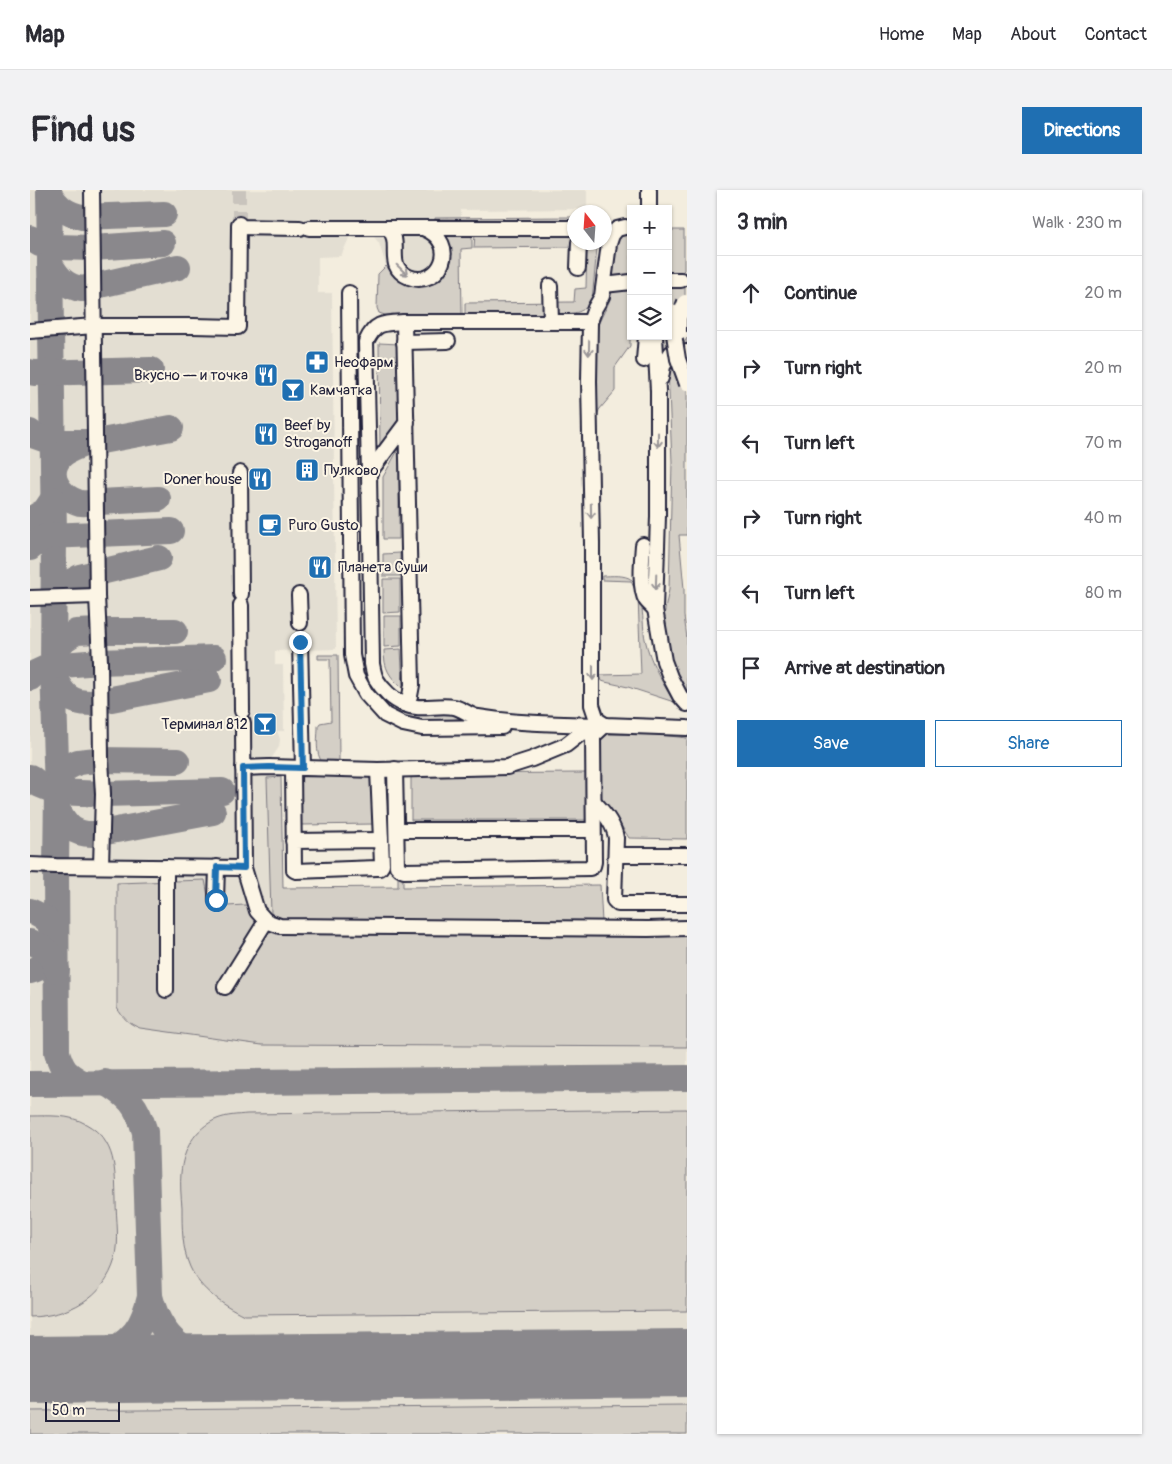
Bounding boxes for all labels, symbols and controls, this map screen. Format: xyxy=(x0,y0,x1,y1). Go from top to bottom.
text: Map xyxy=(25,20,65,49)
text: Home xyxy=(879,23,924,46)
text: Map xyxy=(952,23,982,46)
text: About xyxy=(1010,23,1056,46)
text: Contact xyxy=(1084,23,1147,46)
button: Directions xyxy=(1022,107,1142,154)
text: Find us xyxy=(30,108,135,152)
north arrow xyxy=(567,205,612,250)
map controls xyxy=(627,205,672,340)
button: + xyxy=(627,205,672,250)
text: 3 min xyxy=(737,209,787,236)
text: Walk · 230 m xyxy=(1032,213,1122,233)
button: − xyxy=(627,250,672,295)
one-way arrow xyxy=(396,264,409,276)
icon: ahead xyxy=(737,279,765,307)
text: Continue xyxy=(784,281,857,305)
text: 20 m xyxy=(1084,283,1122,303)
button: layers xyxy=(627,295,672,340)
one-way arrow xyxy=(585,340,594,356)
pharmacy icon: Неофарм xyxy=(304,349,330,375)
place label: Неофарм xyxy=(334,353,394,372)
icon: right xyxy=(737,354,765,382)
text: Turn right xyxy=(784,356,862,380)
text: 20 m xyxy=(1084,358,1122,378)
restaurant icon: Вкусно — и точка xyxy=(253,362,279,388)
place label: Вкусно — и точка xyxy=(134,366,248,385)
bar icon: Камчатка xyxy=(280,377,306,403)
place label: Камчатка xyxy=(310,381,372,400)
place label: Beef by Stroganoff xyxy=(284,416,353,452)
restaurant icon: Beef by Stroganoff xyxy=(253,421,279,447)
icon: left xyxy=(737,429,765,457)
text: Turn left xyxy=(784,431,854,455)
one-way arrow xyxy=(653,432,663,448)
text: 70 m xyxy=(1085,433,1122,453)
building icon: Пулково xyxy=(294,457,320,483)
place label: Пулково xyxy=(324,461,379,480)
restaurant icon: Doner house xyxy=(247,466,273,492)
place label: Doner house xyxy=(163,470,243,489)
one-way arrow xyxy=(587,503,596,519)
icon: right xyxy=(737,504,765,532)
text: Turn right xyxy=(784,506,862,530)
text: 40 m xyxy=(1084,508,1122,528)
cafe icon: Puro Gusto xyxy=(257,512,283,538)
place label: Puro Gusto xyxy=(288,516,359,535)
restaurant icon: Планета Суши xyxy=(307,554,333,580)
place label: Планета Суши xyxy=(338,558,428,577)
one-way arrow xyxy=(651,573,660,589)
icon: left xyxy=(737,579,765,607)
text: Turn left xyxy=(784,581,854,605)
text: 80 m xyxy=(1085,583,1122,603)
route end xyxy=(289,631,312,654)
icon: arrive xyxy=(737,654,765,682)
text: Arrive at destination xyxy=(784,656,945,680)
one-way arrow xyxy=(588,665,598,681)
bar icon: Терминал 812 xyxy=(252,711,278,737)
place label: Терминал 812 xyxy=(161,715,248,734)
button: Save xyxy=(737,720,925,767)
button: Share xyxy=(935,720,1122,767)
route start xyxy=(205,889,228,912)
scale bar xyxy=(45,1399,120,1422)
text: 50 m xyxy=(52,1402,85,1419)

